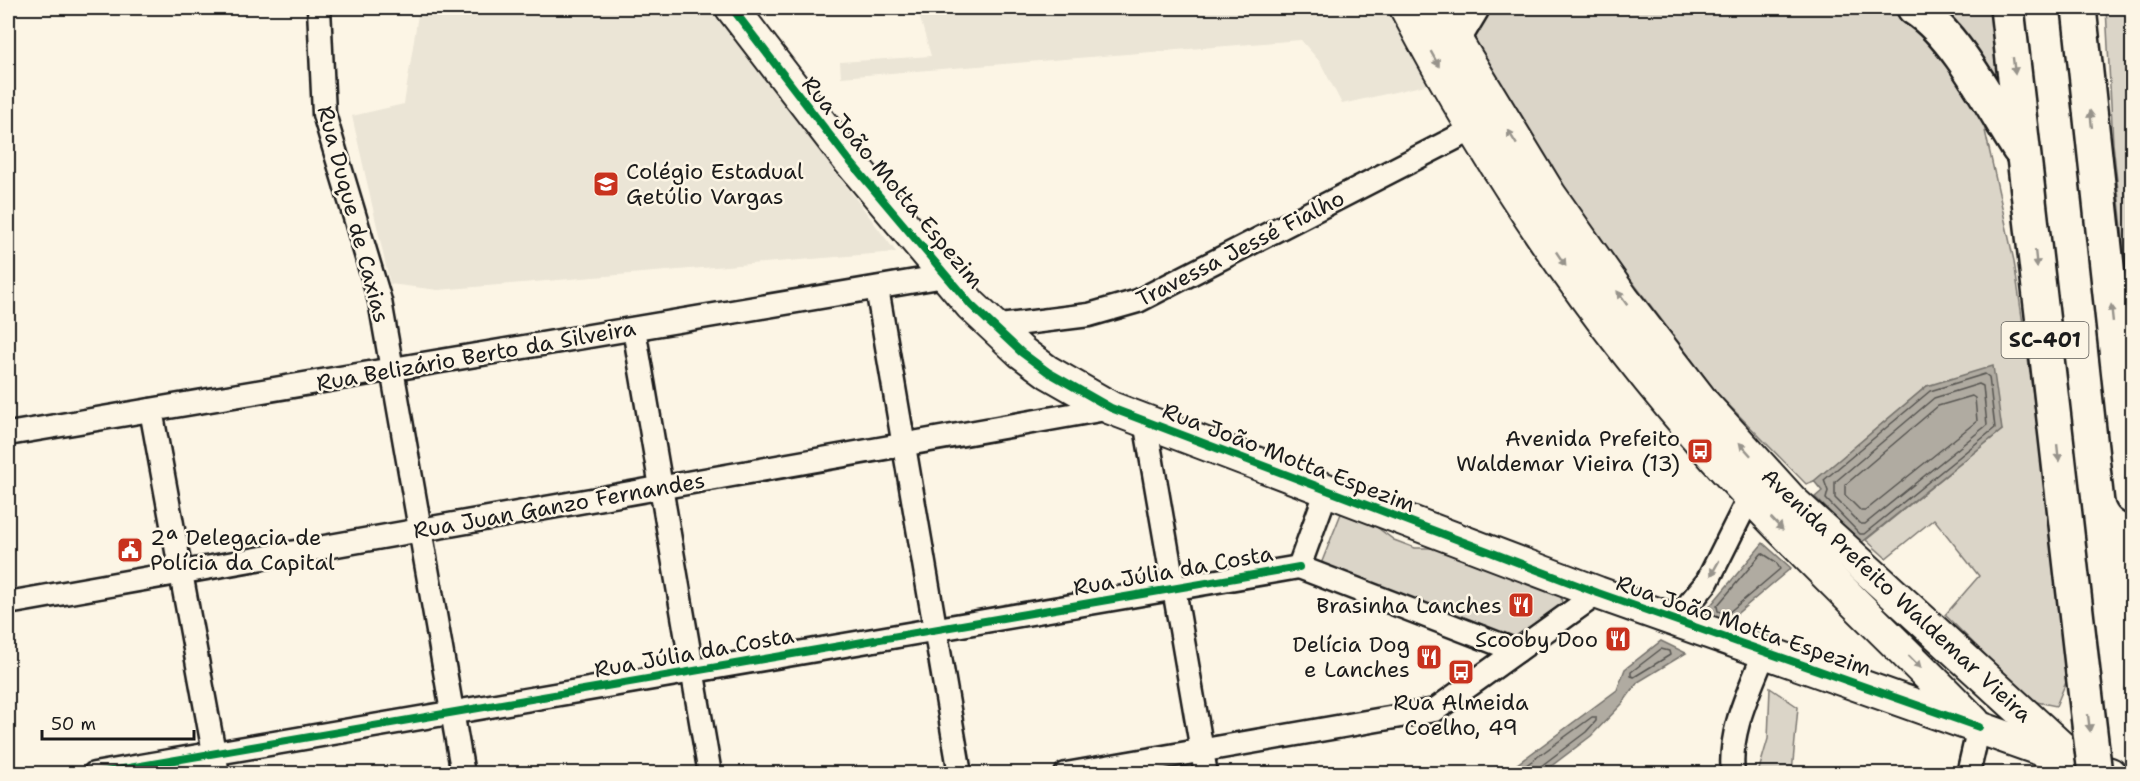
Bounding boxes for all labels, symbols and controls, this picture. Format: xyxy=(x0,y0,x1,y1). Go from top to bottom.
one-way arrow xyxy=(1429,51,1440,67)
one-way arrow xyxy=(2009,56,2018,75)
street label: Rua João Motta Espezim xyxy=(795,70,990,294)
street label: Rua Duque de Caxias xyxy=(311,102,396,326)
one-way arrow xyxy=(2086,110,2096,129)
one-way arrow xyxy=(1507,129,1518,145)
place label: Colégio Estadual Getúlio Vargas xyxy=(626,157,804,211)
school or university icon: Colégio Estadual Getúlio Vargas xyxy=(591,169,621,199)
street label: Travessa Jessé Fialho xyxy=(1131,183,1349,314)
one-way arrow xyxy=(2031,250,2041,269)
one-way arrow xyxy=(1555,251,1567,267)
one-way arrow xyxy=(1617,290,1629,305)
one-way arrow xyxy=(2108,304,2117,323)
street label: Rua Belizário Berto da Silveira xyxy=(314,313,638,398)
road number: SC-401 xyxy=(2002,322,2088,358)
street label: Rua João Motta Espezim xyxy=(1158,396,1419,519)
place label: Avenida Prefeito Waldemar Vieira (13) xyxy=(1456,424,1680,478)
bus stop icon: Avenida Prefeito Waldemar Vieira (13) xyxy=(1685,436,1715,466)
one-way arrow xyxy=(1738,442,1752,457)
one-way arrow xyxy=(2053,444,2063,463)
street label: Avenida Prefeito Waldemar Vieira xyxy=(1755,462,2038,729)
street label: Rua Juan Ganzo Fernandes xyxy=(411,466,707,545)
one-way arrow xyxy=(1769,516,1783,530)
place label: 2ª Delegacia de Polícia da Capital xyxy=(150,523,335,577)
public building icon: 2ª Delegacia de Polícia da Capital xyxy=(115,535,145,565)
street label: Rua Júlia da Costa xyxy=(1071,539,1275,602)
one-way arrow xyxy=(1710,560,1720,577)
street label: Rua João Motta Espezim xyxy=(1612,568,1875,683)
restaurant icon: Brasinha Lanches xyxy=(1506,590,1536,620)
place label: Brasinha Lanches xyxy=(1316,591,1502,620)
street label: Rua Júlia da Costa xyxy=(592,621,796,684)
restaurant icon: Scooby Doo xyxy=(1603,624,1633,654)
place label: Scooby Doo xyxy=(1475,625,1598,654)
place label: Delícia Dog e Lanches xyxy=(1293,630,1410,684)
restaurant icon: Delícia Dog e Lanches xyxy=(1414,642,1444,672)
one-way arrow xyxy=(1907,654,1921,668)
bus stop icon: Rua Almeida Coelho, 49 xyxy=(1446,657,1476,687)
place label: Rua Almeida Coelho, 49 xyxy=(1393,688,1529,742)
scale bar xyxy=(42,703,194,741)
text: 50 m xyxy=(51,712,96,736)
one-way arrow xyxy=(2084,714,2094,733)

